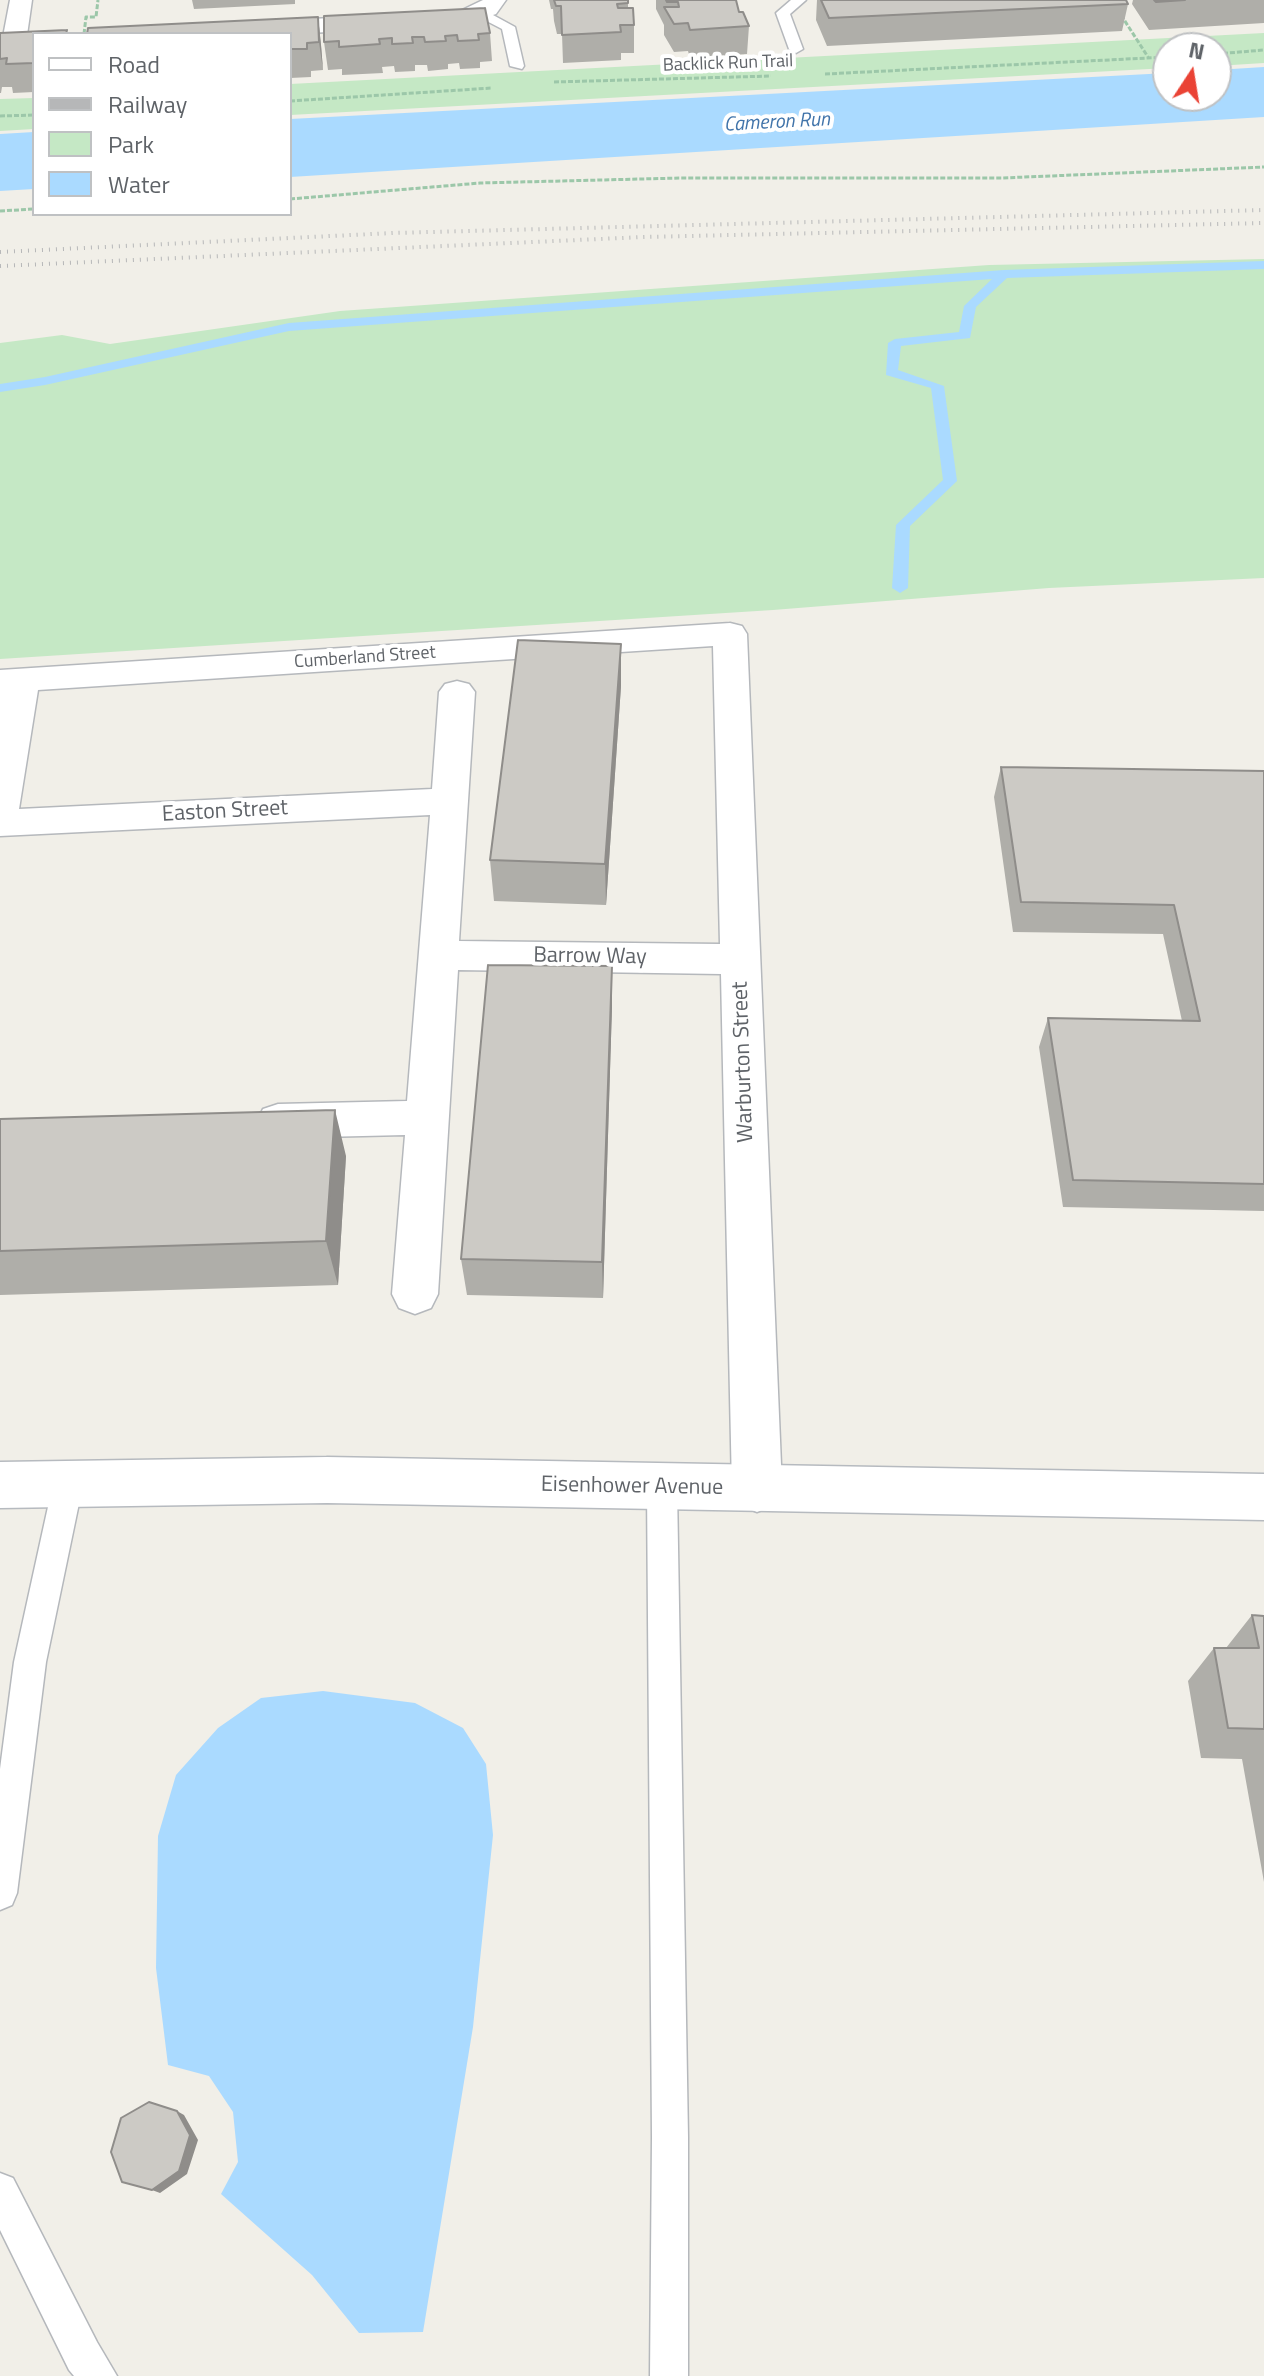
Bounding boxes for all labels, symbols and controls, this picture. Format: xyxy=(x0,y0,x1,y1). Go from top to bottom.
legend xyxy=(32,32,292,216)
north arrow xyxy=(1152,32,1232,112)
text: N xyxy=(1186,32,1208,69)
text: Road xyxy=(108,46,160,82)
street label: Backlick Run Trail xyxy=(662,51,794,77)
text: Railway xyxy=(108,86,187,122)
water label: Cameron Run xyxy=(723,108,831,138)
text: Park xyxy=(108,126,154,162)
text: Water xyxy=(108,166,170,202)
street label: Cumberland Street xyxy=(294,642,436,674)
street label: Easton Street xyxy=(161,796,289,828)
street label: Barrow Way xyxy=(533,943,647,971)
street label: Warburton Street xyxy=(728,981,760,1143)
street label: Eisenhower Avenue xyxy=(541,1472,723,1502)

